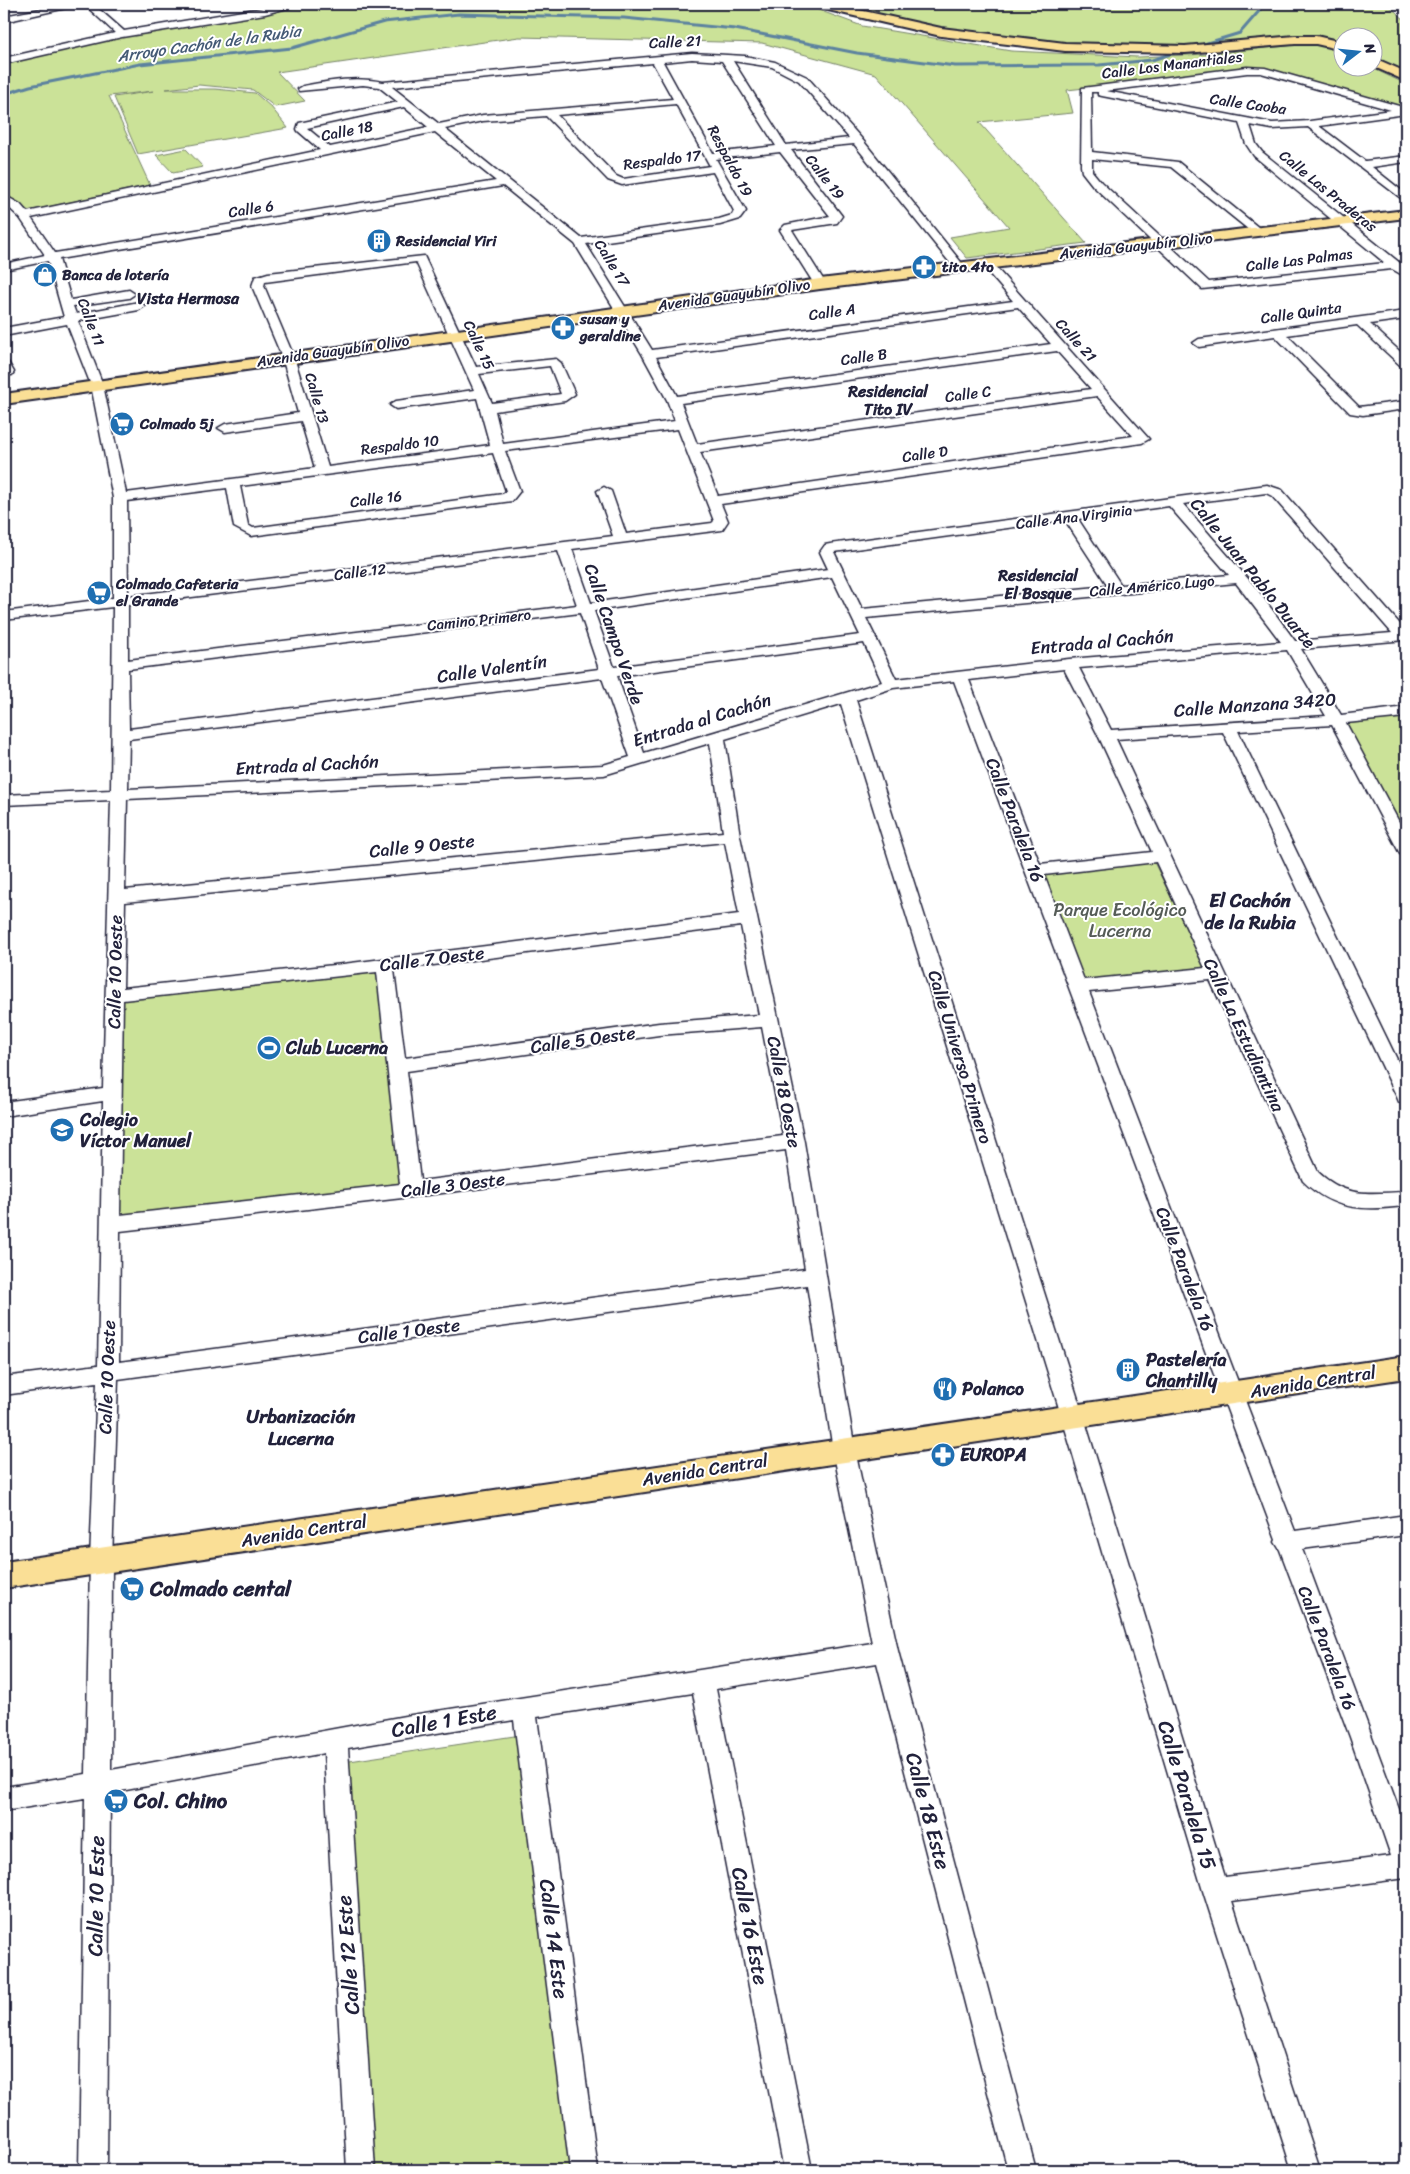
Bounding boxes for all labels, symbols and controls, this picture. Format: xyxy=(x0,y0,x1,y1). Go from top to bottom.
water label: Arroyo Cachón de la Rubia xyxy=(115,16,304,71)
street label: Calle 21 xyxy=(648,28,702,56)
north arrow xyxy=(1332,28,1382,78)
text: N xyxy=(1356,39,1383,57)
street label: Calle Los Manantiales xyxy=(1100,43,1244,87)
street label: Calle Caoba xyxy=(1208,86,1288,122)
street label: Calle 18 xyxy=(319,113,375,149)
street label: Respaldo 19 xyxy=(700,120,760,202)
street label: Respaldo 17 xyxy=(622,142,704,178)
street label: Calle Las Praderas xyxy=(1273,143,1383,239)
street label: Calle 19 xyxy=(799,148,851,206)
street label: Calle 6 xyxy=(226,193,276,225)
street label: Avenida Guayubín Olivo xyxy=(1057,225,1214,267)
building icon: Residencial Yiri xyxy=(366,228,392,254)
place label: Residencial Yiri xyxy=(395,228,497,254)
street label: Calle 17 xyxy=(587,234,638,293)
street label: Calle Las Palmas xyxy=(1244,240,1355,279)
pharmacy icon: tito 4to xyxy=(911,254,937,280)
place label: tito 4to xyxy=(942,254,994,280)
shop icon: Banca de lotería xyxy=(32,262,58,288)
place label: Banca de lotería xyxy=(62,262,169,288)
street label: Avenida Guayubín Olivo xyxy=(655,271,812,319)
district label: Vista Hermosa xyxy=(137,284,240,313)
street label: Calle 11 xyxy=(70,294,112,350)
street label: Calle Quinta xyxy=(1259,294,1343,332)
street label: Calle A xyxy=(807,296,857,328)
place label: susan y geraldine xyxy=(578,306,641,349)
street label: Calle 21 xyxy=(1049,312,1103,368)
pharmacy icon: susan y geraldine xyxy=(550,315,576,341)
street label: Calle 15 xyxy=(456,316,502,374)
street label: Avenida Guayubín Olivo xyxy=(254,327,411,375)
street label: Calle B xyxy=(839,341,889,373)
street label: Calle 13 xyxy=(297,370,337,426)
district label: Residencial Tito IV xyxy=(847,377,929,424)
street label: Calle C xyxy=(943,378,993,410)
supermarket icon: Colmado 5j xyxy=(109,411,135,437)
place label: Colmado 5j xyxy=(139,411,215,437)
street label: Respaldo 10 xyxy=(359,427,441,463)
street label: Calle D xyxy=(900,438,950,470)
street label: Calle 16 xyxy=(349,483,403,515)
street label: Calle Juan Pablo Duarte xyxy=(1182,490,1325,656)
street label: Calle Ana Virginia xyxy=(1014,497,1134,537)
street label: Calle 12 xyxy=(333,556,388,588)
street label: Calle Campo Verde xyxy=(575,559,653,709)
district label: Residencial El Bosque xyxy=(997,561,1079,608)
street label: Calle Américo Lugo xyxy=(1088,568,1216,604)
place label: Colmado Cafeteria el Grande xyxy=(115,571,239,614)
supermarket icon: Colmado Cafeteria el Grande xyxy=(86,580,112,606)
street label: Camino Primero xyxy=(426,602,533,638)
street label: Entrada al Cachón xyxy=(1029,620,1175,664)
street label: Calle Valentín xyxy=(435,645,549,693)
street label: Calle Manzana 3420 xyxy=(1173,683,1337,727)
street label: Entrada al Cachón xyxy=(629,684,776,756)
street label: Entrada al Cachón xyxy=(234,745,380,785)
street label: Calle Paralela 16 xyxy=(976,753,1054,887)
street label: Calle 9 Oeste xyxy=(368,825,476,867)
district label: El Cachón de la Rubia xyxy=(1204,884,1296,939)
park label: Parque Ecológico Lucerna xyxy=(1053,894,1187,947)
street label: Calle 10 Oeste xyxy=(98,915,132,1029)
street label: Calle 7 Oeste xyxy=(378,937,486,981)
street label: Calle La Estudiantina xyxy=(1194,953,1294,1118)
street label: Calle Universo Primero xyxy=(918,966,1002,1148)
street label: Calle 5 Oeste xyxy=(528,1017,638,1063)
place label: Club Lucerna xyxy=(285,1032,388,1064)
street label: Calle 18 Oeste xyxy=(757,1033,811,1151)
sports icon: Club Lucerna xyxy=(256,1035,282,1061)
place label: Colegio Víctor Manuel xyxy=(79,1104,192,1157)
school or university icon: Colegio Víctor Manuel xyxy=(49,1117,75,1143)
street label: Calle 3 Oeste xyxy=(399,1163,507,1207)
street label: Calle Paralela 16 xyxy=(1146,1202,1224,1336)
street label: Calle 1 Oeste xyxy=(356,1309,462,1353)
street label: Calle 10 Oeste xyxy=(89,1319,125,1435)
place label: Pastelería Chantilly xyxy=(1145,1344,1227,1397)
street label: Avenida Central xyxy=(1247,1356,1379,1408)
building icon: Pastelería Chantilly xyxy=(1115,1357,1141,1383)
place label: Polanco xyxy=(962,1373,1024,1405)
restaurant icon: Polanco xyxy=(932,1376,958,1402)
district label: Urbanización Lucerna xyxy=(247,1400,356,1455)
place label: EUROPA xyxy=(960,1439,1027,1471)
pharmacy icon: EUROPA xyxy=(930,1442,956,1468)
street label: Avenida Central xyxy=(639,1444,771,1496)
street label: Avenida Central xyxy=(238,1505,370,1557)
place label: Colmado cental xyxy=(149,1570,292,1608)
supermarket icon: Colmado cental xyxy=(119,1576,145,1602)
street label: Calle Paralela 16 xyxy=(1288,1581,1366,1715)
street label: Calle 1 Este xyxy=(388,1693,500,1749)
street label: Calle Paralela 15 xyxy=(1146,1716,1228,1875)
street label: Calle 18 Este xyxy=(894,1748,962,1874)
place label: Col. Chino xyxy=(133,1782,228,1820)
supermarket icon: Col. Chino xyxy=(103,1788,129,1814)
street label: Calle 10 Este xyxy=(76,1835,116,1957)
street label: Calle 16 Este xyxy=(720,1864,780,1989)
street label: Calle 14 Este xyxy=(528,1877,580,2001)
street label: Calle 12 Este xyxy=(325,1894,371,2016)

